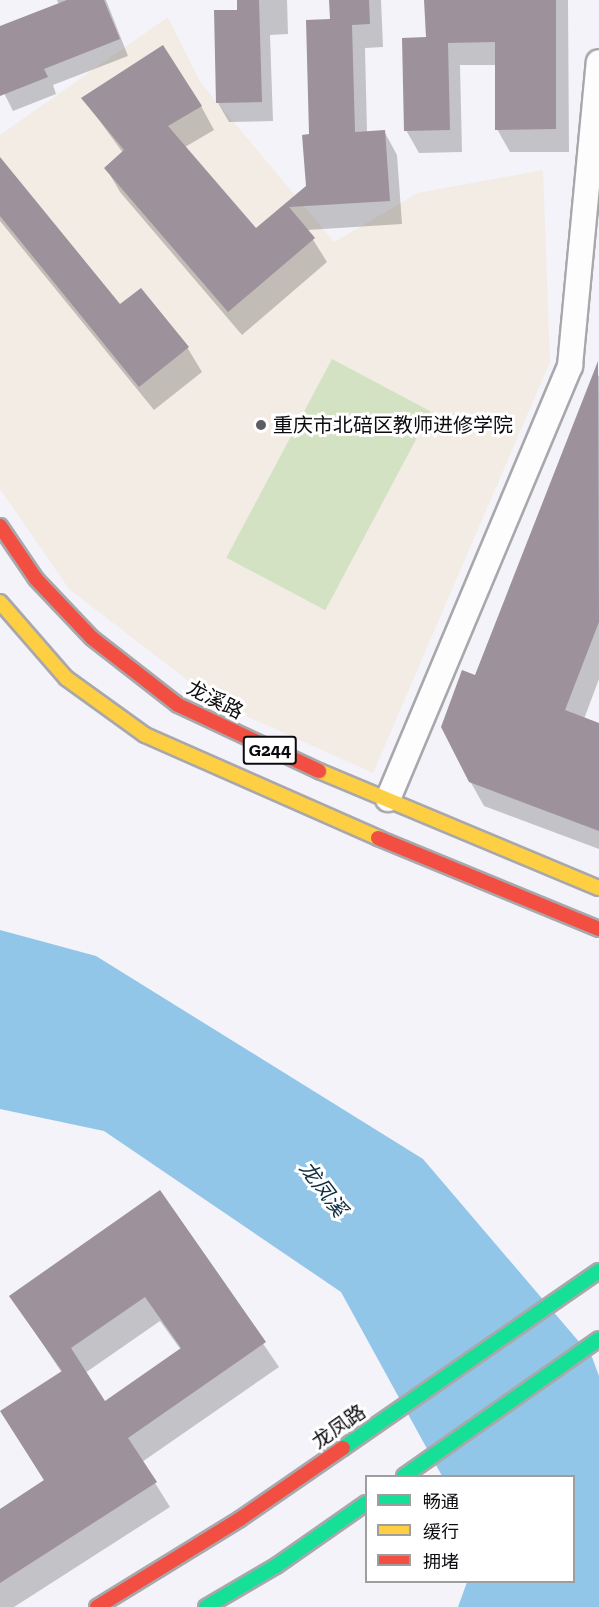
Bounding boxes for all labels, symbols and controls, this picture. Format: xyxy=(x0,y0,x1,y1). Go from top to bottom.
place label: 重庆市北碚区教师进修学院 xyxy=(273,413,513,437)
marker: 重庆市北碚区教师进修学院 xyxy=(254,418,268,432)
street label: 龙溪路 xyxy=(183,676,247,724)
road number: G244 xyxy=(242,735,298,765)
water label: 龙凤溪 xyxy=(294,1156,352,1222)
street label: 龙凤路 xyxy=(308,1400,370,1454)
legend xyxy=(365,1475,575,1583)
text: 畅通 xyxy=(423,1491,459,1513)
text: 缓行 xyxy=(423,1521,459,1543)
text: 拥堵 xyxy=(423,1551,459,1573)

